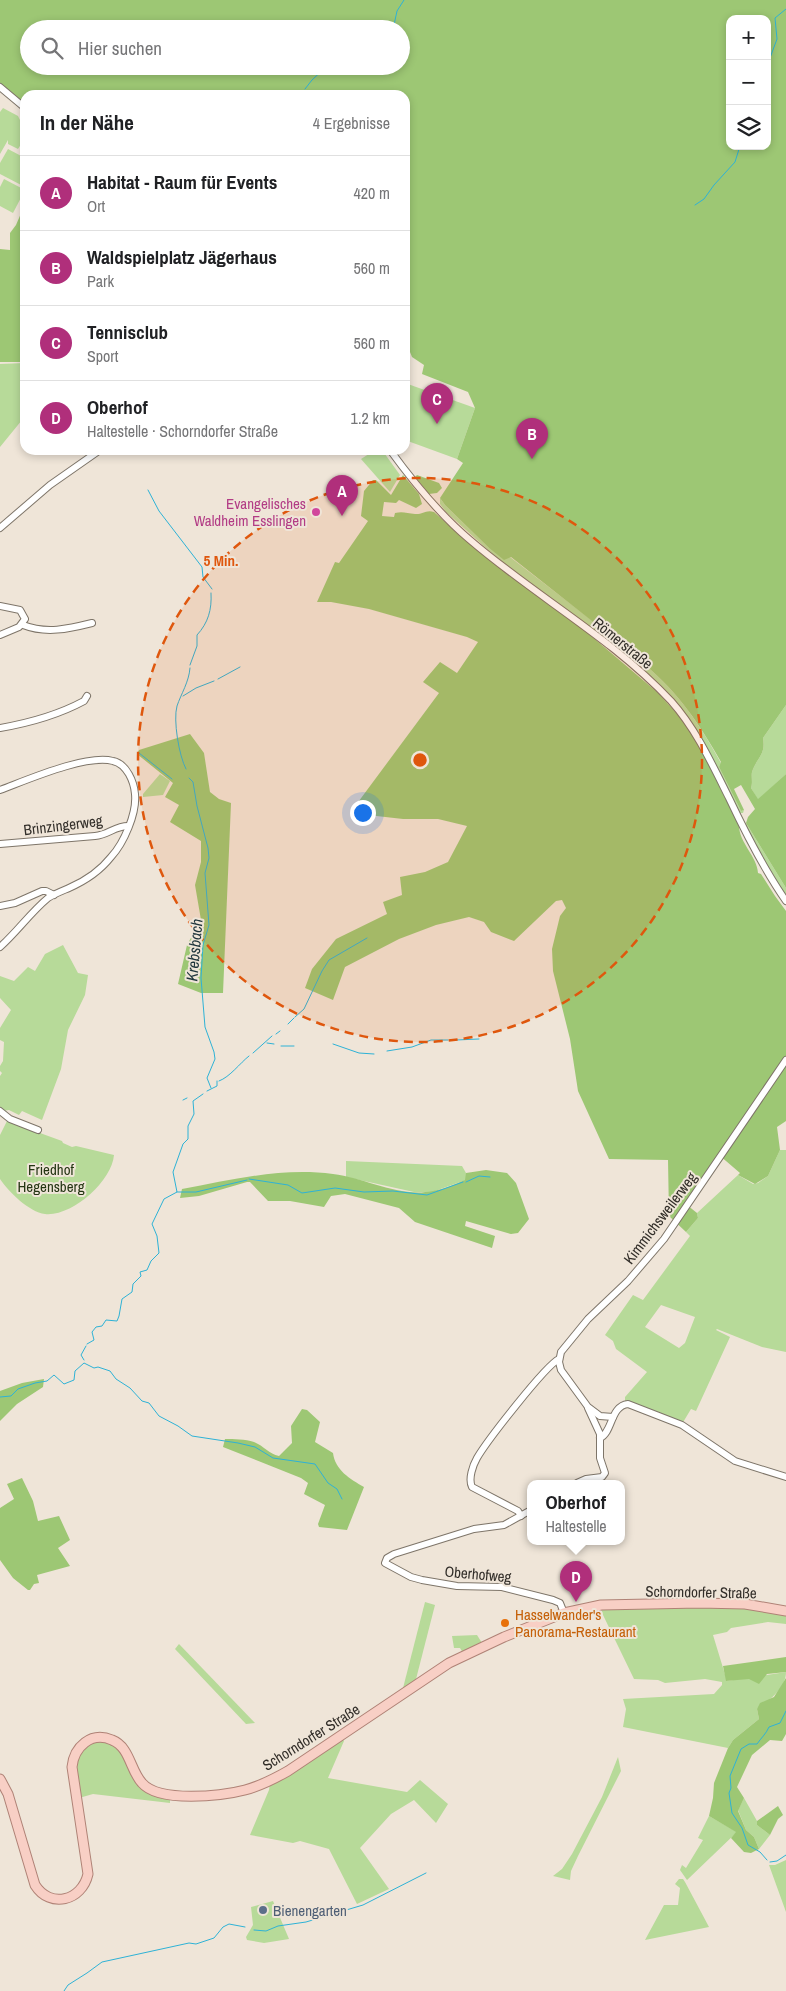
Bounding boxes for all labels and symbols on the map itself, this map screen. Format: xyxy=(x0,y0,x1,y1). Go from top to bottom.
pin: C xyxy=(421,383,453,424)
pin: B xyxy=(516,418,548,459)
pin: A xyxy=(326,475,358,516)
place label: Evangelisches Waldheim Esslingen xyxy=(194,493,306,531)
marker: Evangelisches Waldheim Esslingen xyxy=(310,506,322,518)
text: 5 Min. xyxy=(204,550,238,571)
street label: Römerstraße xyxy=(589,612,658,674)
centre of rings xyxy=(411,751,429,769)
your location xyxy=(350,800,376,826)
street label: Brinzingerweg xyxy=(22,810,104,840)
water label: Krebsbach xyxy=(180,918,208,982)
park label: Friedhof Hegensberg xyxy=(17,1159,85,1197)
street label: Kimmichsweilerweg xyxy=(619,1168,702,1268)
street label: Oberhofweg xyxy=(444,1561,512,1587)
pin: D xyxy=(560,1561,592,1602)
street label: Schorndorfer Straße xyxy=(645,1581,757,1603)
place label: Hasselwander's Panorama-Restaurant xyxy=(515,1604,637,1642)
marker: Hasselwander's Panorama-Restaurant xyxy=(499,1617,511,1629)
street label: Schorndorfer Straße xyxy=(258,1698,364,1775)
place label: Bienengarten xyxy=(273,1900,347,1921)
marker: Bienengarten xyxy=(257,1904,269,1916)

